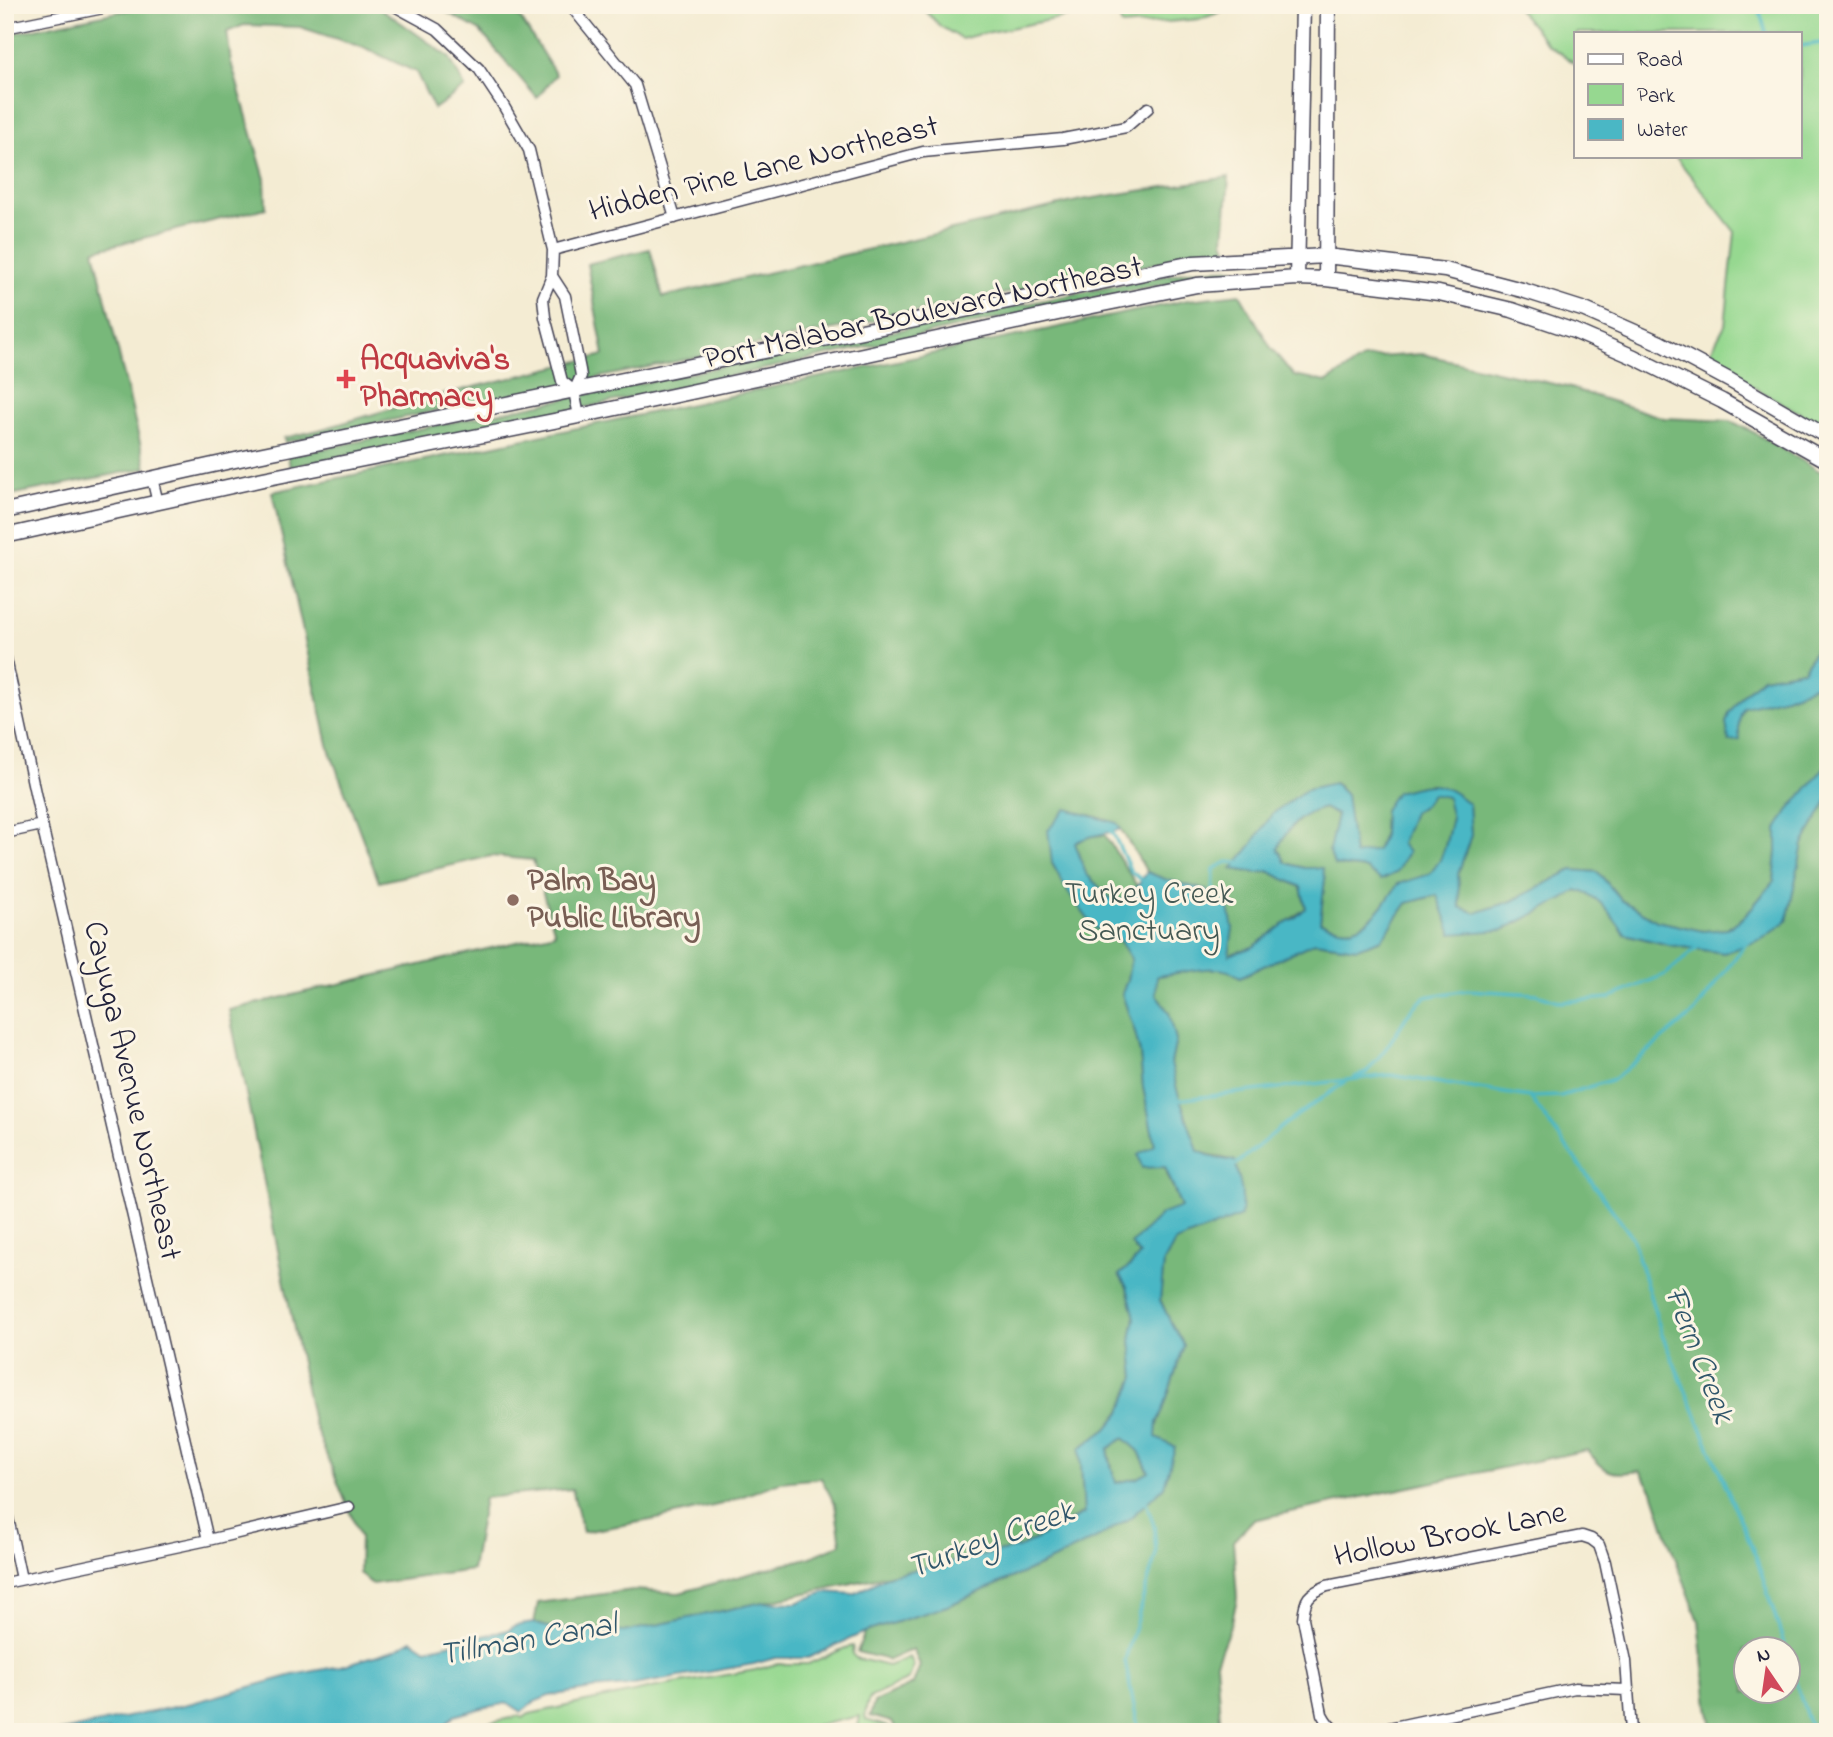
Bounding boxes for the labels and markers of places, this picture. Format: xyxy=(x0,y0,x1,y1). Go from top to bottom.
place label: Acquaviva's Pharmacy xyxy=(360,338,510,423)
marker: Acquaviva's Pharmacy xyxy=(338,371,354,387)
place label: Palm Bay Public Library xyxy=(527,859,701,944)
marker: Palm Bay Public Library xyxy=(505,892,521,908)

